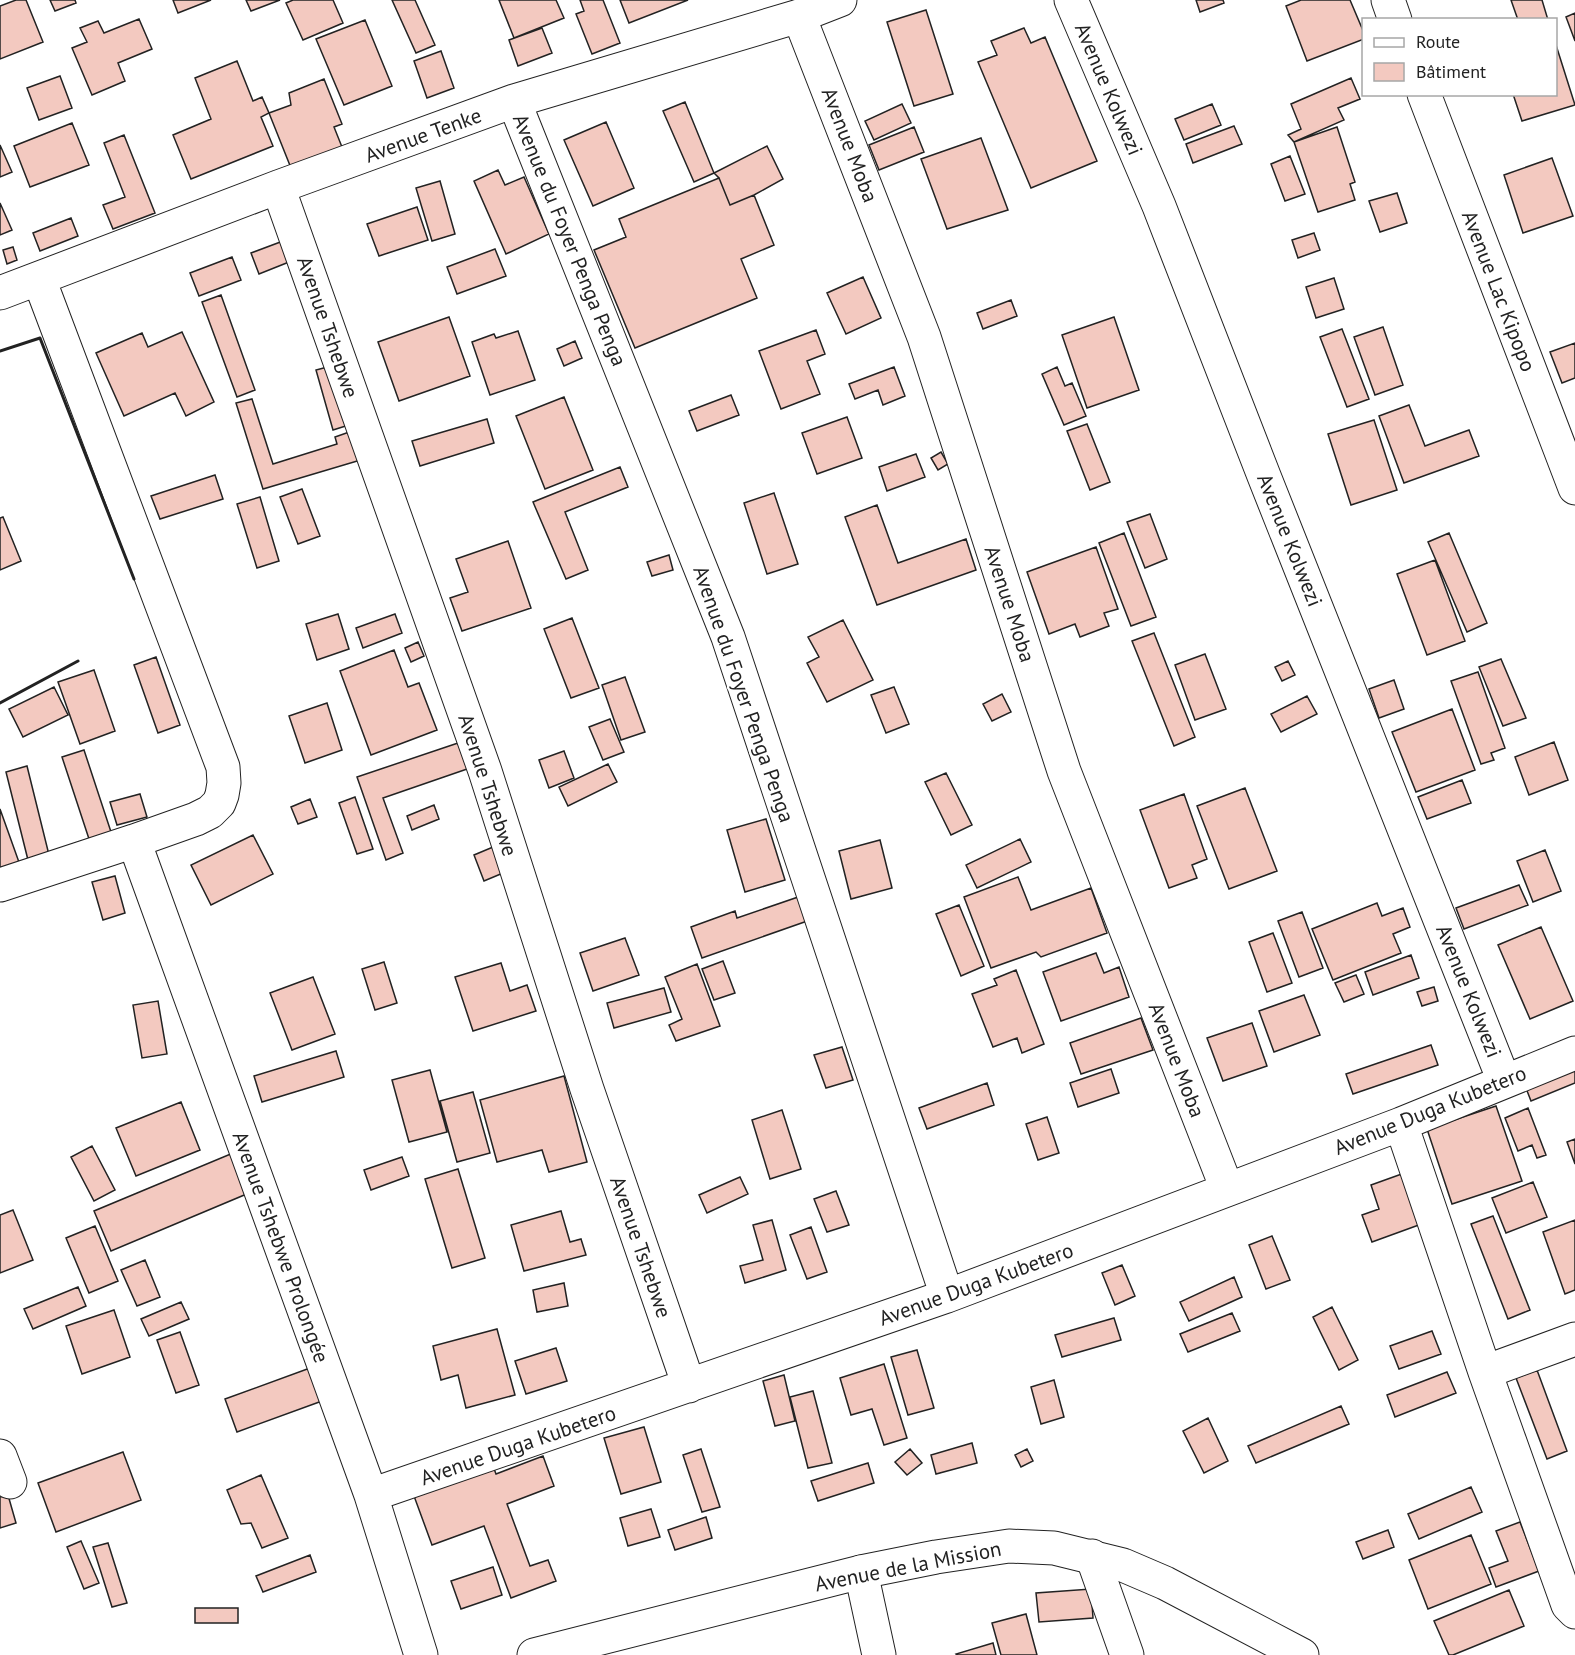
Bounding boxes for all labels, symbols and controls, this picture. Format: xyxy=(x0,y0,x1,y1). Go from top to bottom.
legend xyxy=(1362,18,1557,96)
street label: Avenue Kolwezi xyxy=(1069,19,1149,159)
text: Route xyxy=(1416,30,1460,53)
text: Bâtiment xyxy=(1416,60,1486,83)
street label: Avenue Moba xyxy=(816,84,884,206)
street label: Avenue Tenke xyxy=(361,101,485,169)
street label: Avenue du Foyer Penga Penga xyxy=(507,110,633,370)
street label: Avenue Lac Kipopo xyxy=(1456,207,1542,375)
street label: Avenue Tshebwe xyxy=(291,253,365,401)
street label: Avenue Kolwezi xyxy=(1251,470,1329,610)
street label: Avenue Moba xyxy=(978,542,1042,666)
street label: Avenue du Foyer Penga Penga xyxy=(687,562,801,826)
street label: Avenue Tshebwe xyxy=(452,710,524,860)
street label: Avenue Kolwezi xyxy=(1430,921,1508,1061)
street label: Avenue Moba xyxy=(1143,999,1211,1121)
street label: Avenue Duga Kubetero xyxy=(1330,1059,1530,1161)
street label: Avenue Tshebwe Prolongée xyxy=(227,1128,335,1366)
street label: Avenue Tshebwe xyxy=(604,1173,678,1321)
street label: Avenue Duga Kubetero xyxy=(875,1236,1077,1332)
street label: Avenue Duga Kubetero xyxy=(417,1399,619,1491)
street label: Avenue de la Mission xyxy=(813,1535,1003,1597)

